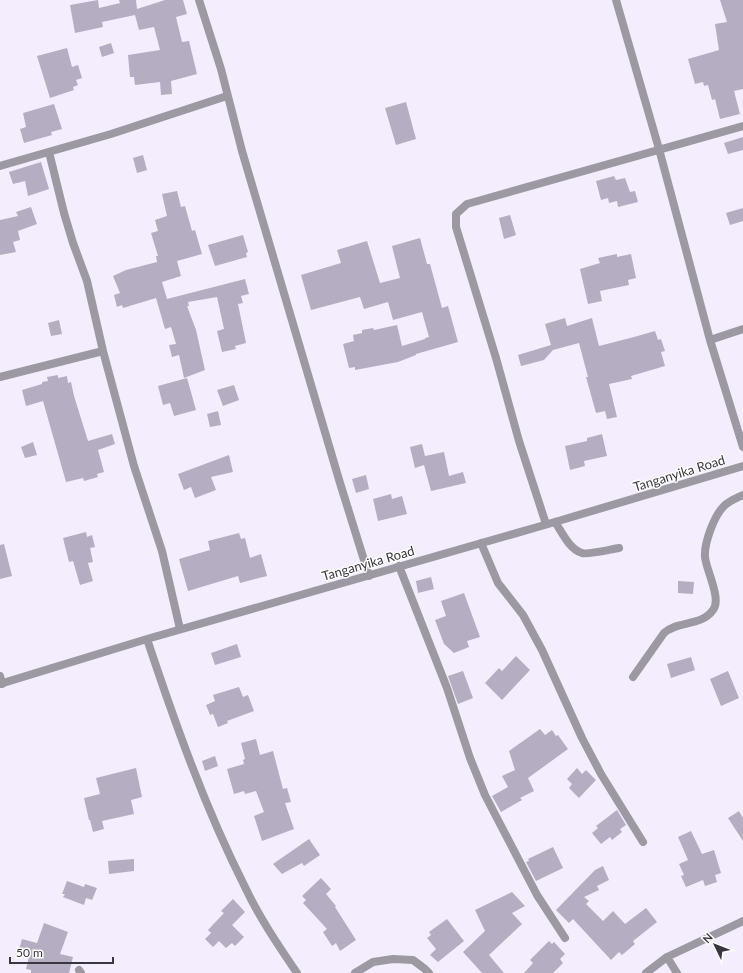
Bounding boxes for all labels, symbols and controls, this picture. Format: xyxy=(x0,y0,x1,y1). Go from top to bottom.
street label: Tanganyika Road xyxy=(631,451,727,495)
street label: Tanganyika Road xyxy=(320,542,416,584)
north arrow xyxy=(695,925,735,965)
text: N xyxy=(700,930,715,945)
scale bar xyxy=(10,939,113,965)
text: 50 m xyxy=(16,945,43,960)

